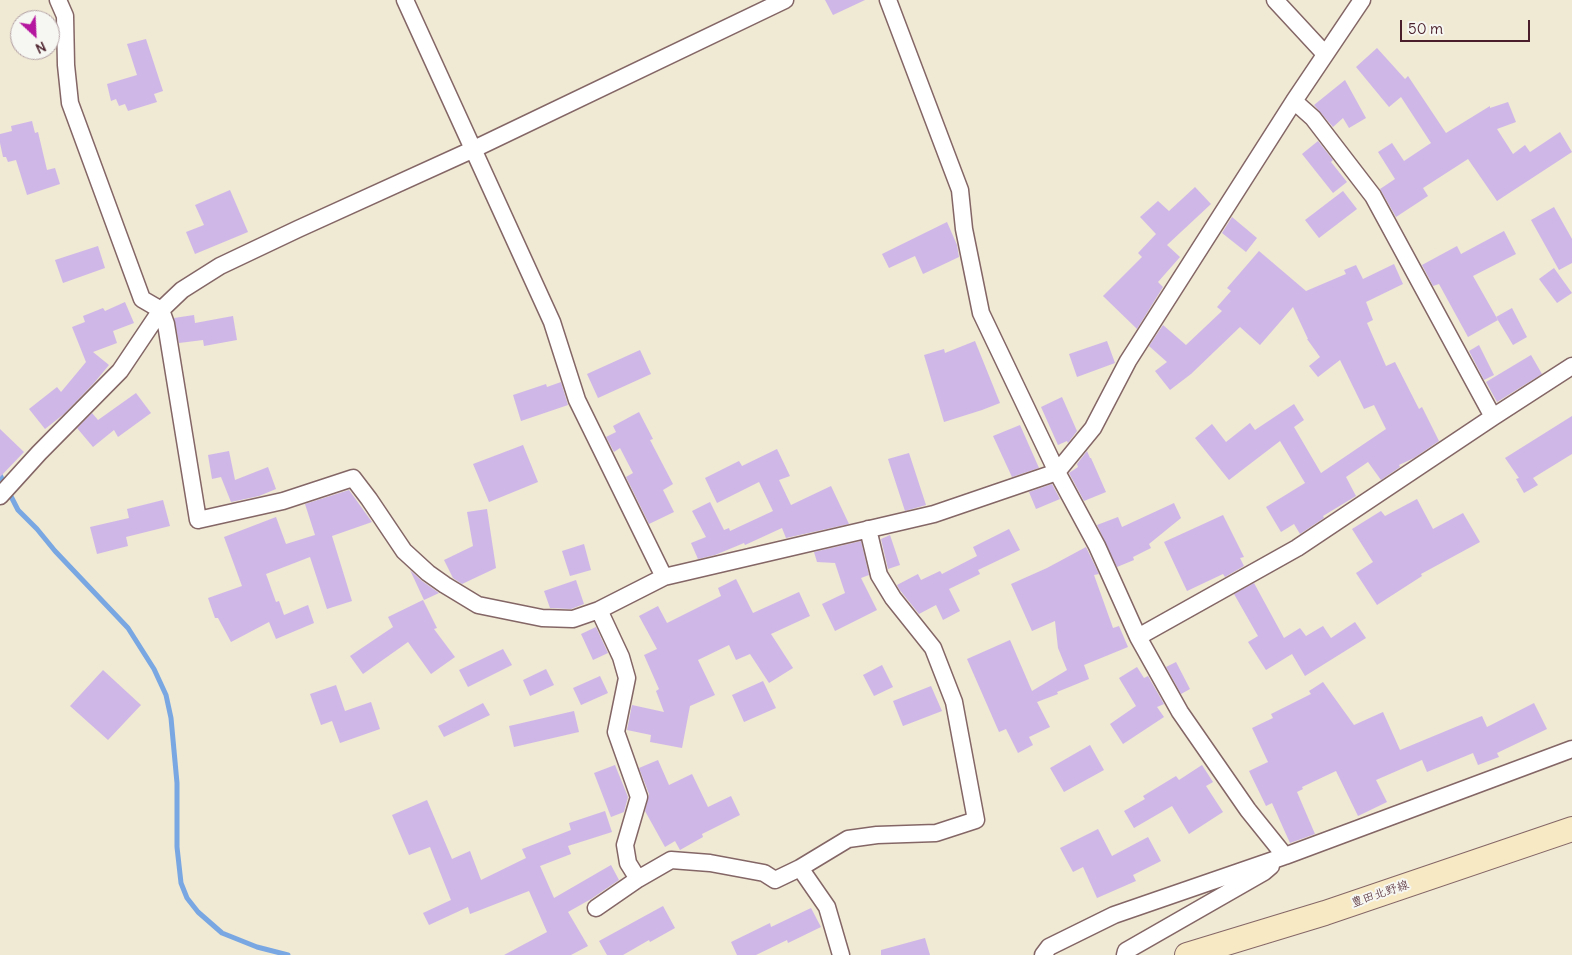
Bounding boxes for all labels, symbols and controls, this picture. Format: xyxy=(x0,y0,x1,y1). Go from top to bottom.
north arrow xyxy=(10,10,60,60)
scale bar xyxy=(1402,10,1532,42)
text: 50 m xyxy=(1408,19,1443,38)
text: N xyxy=(33,37,49,58)
street label: 豊田北野線 xyxy=(1349,877,1411,911)

